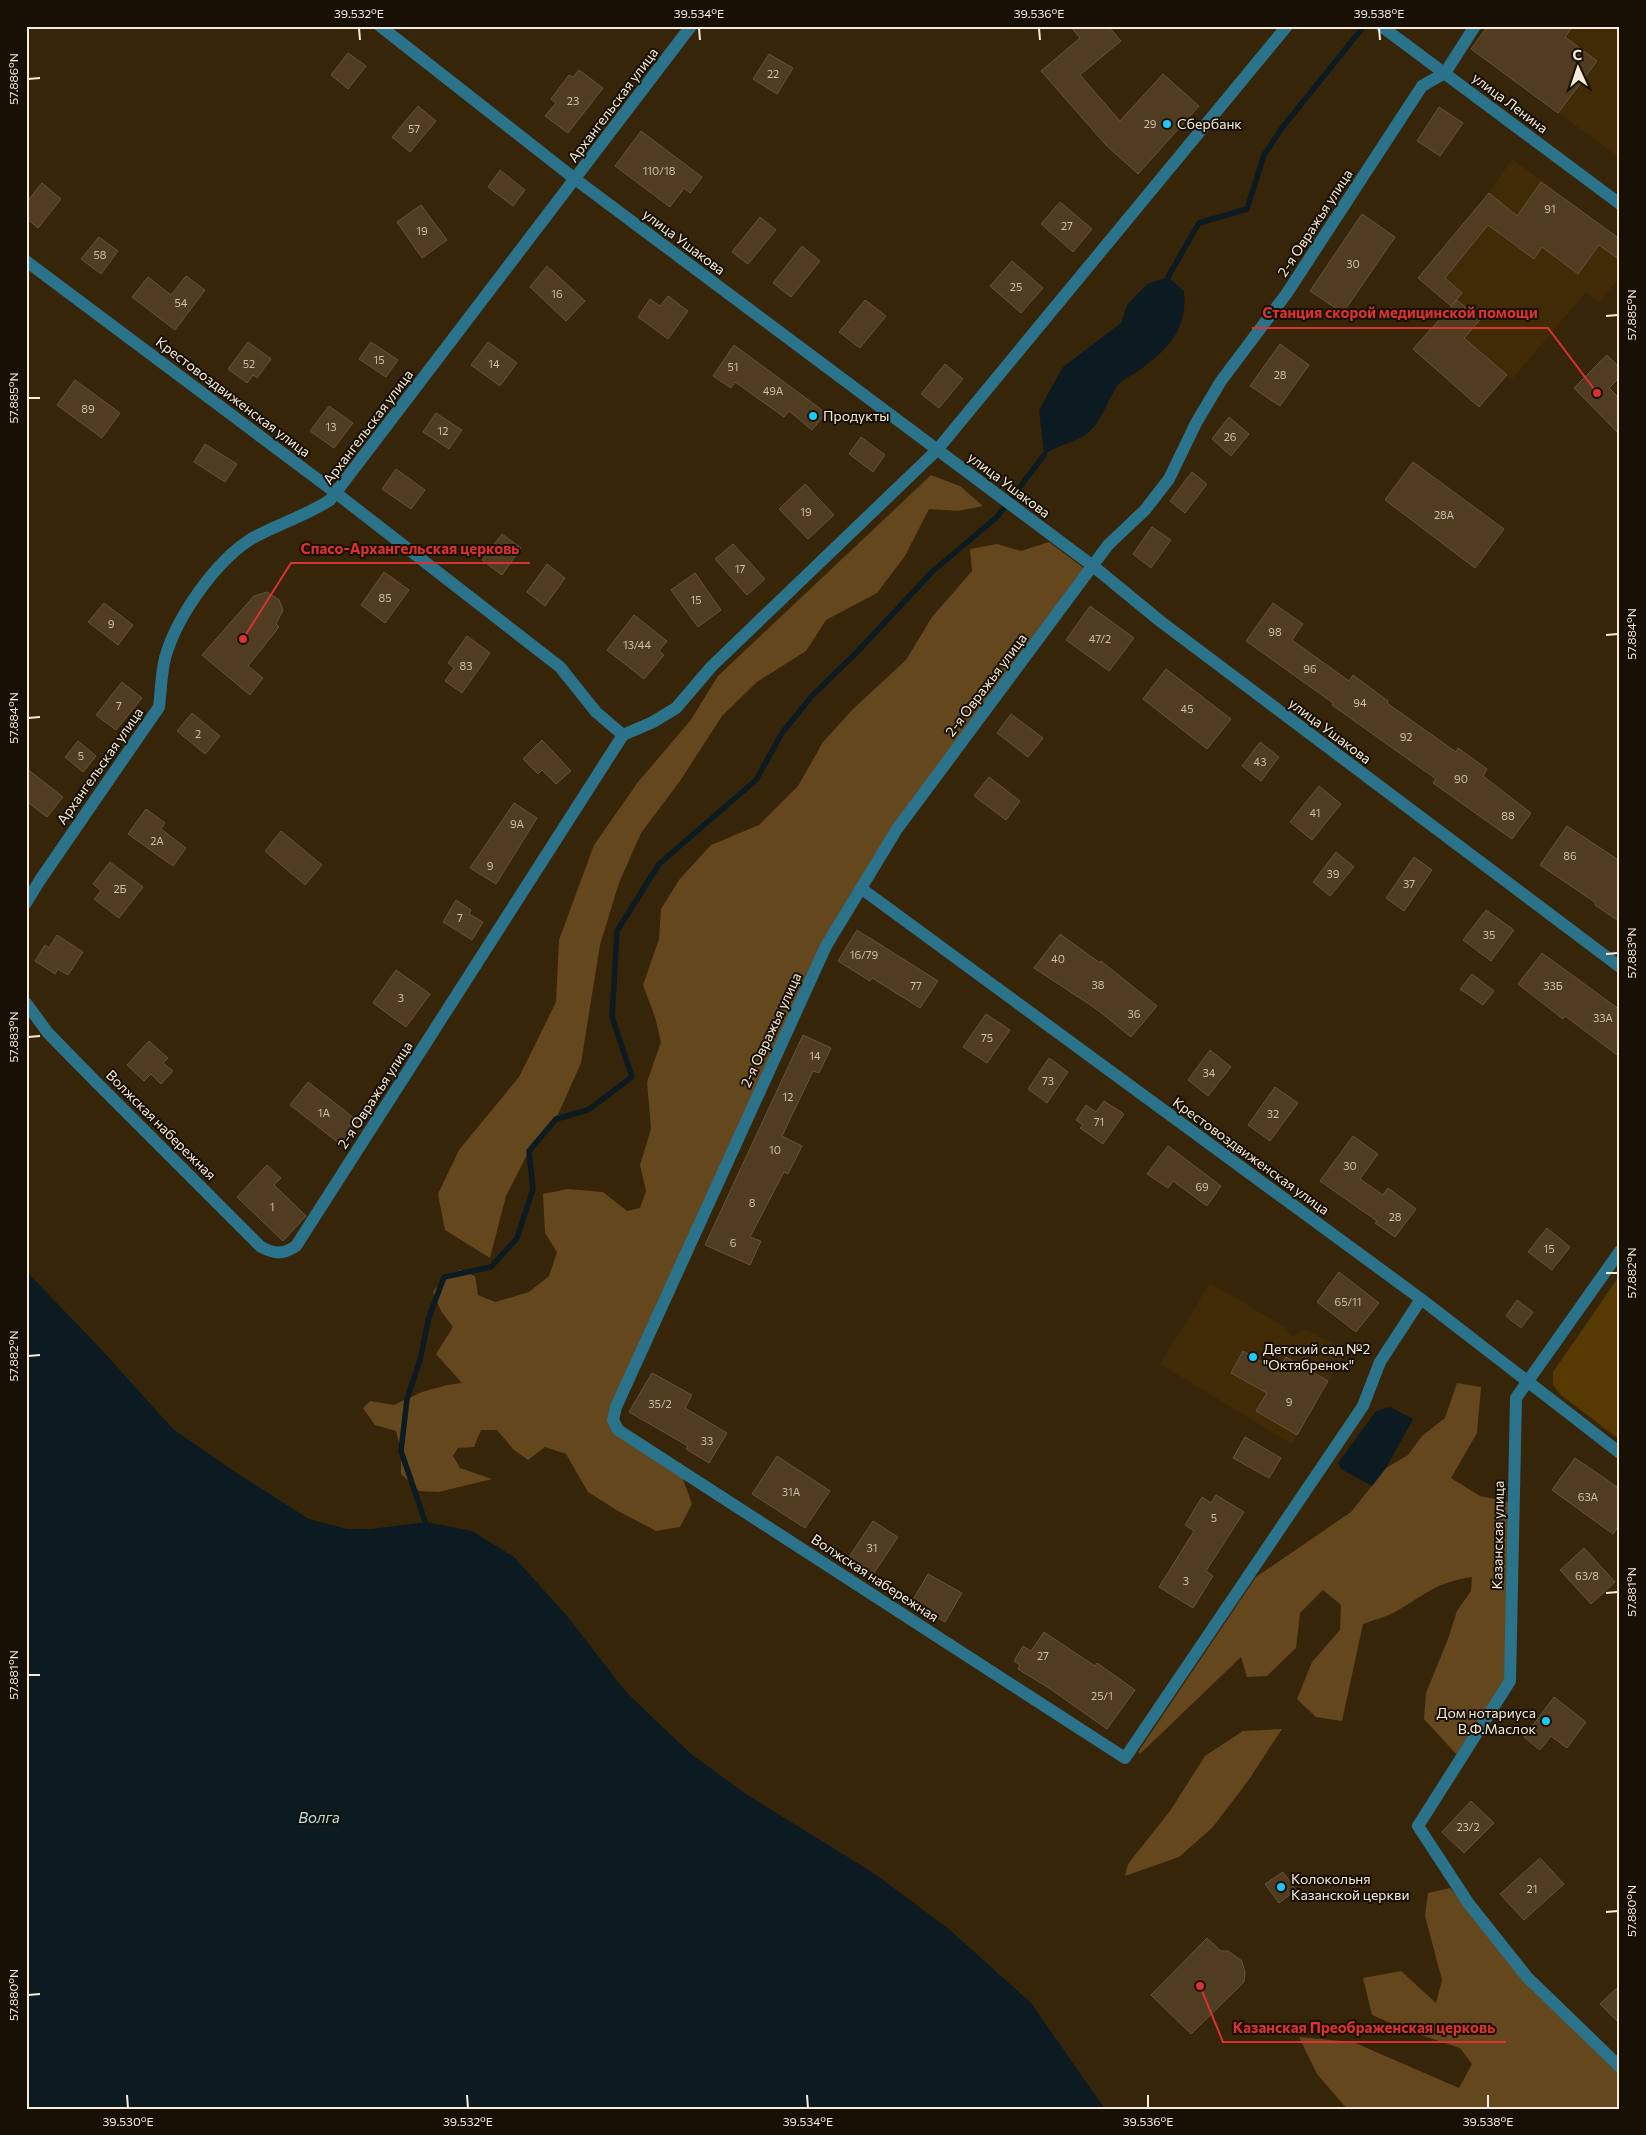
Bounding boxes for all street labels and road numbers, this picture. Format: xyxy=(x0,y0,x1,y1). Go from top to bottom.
street label: Архангельская улица xyxy=(564,44,661,165)
street label: улица Ленина xyxy=(1469,69,1551,137)
street label: 2-я Овражья улица xyxy=(1274,166,1356,280)
street label: улица Ушакова xyxy=(640,205,729,278)
street label: Крестовоздвиженская улица xyxy=(153,333,314,460)
street label: Архангельская улица xyxy=(319,366,416,487)
street label: улица Ушакова xyxy=(965,448,1054,521)
street label: 2-я Овражья улица xyxy=(941,630,1030,740)
street label: улица Ушакова xyxy=(1286,694,1375,767)
street label: Архангельская улица xyxy=(53,704,146,828)
street label: 2-я Овражья улица xyxy=(737,970,805,1090)
street label: 2-я Овражья улица xyxy=(334,1038,416,1152)
street label: Волжская набережная xyxy=(103,1066,220,1183)
street label: Крестовоздвиженская улица xyxy=(1170,1093,1333,1218)
street label: Казанская улица xyxy=(1488,1481,1507,1589)
street label: Волжская набережная xyxy=(808,1530,942,1625)

